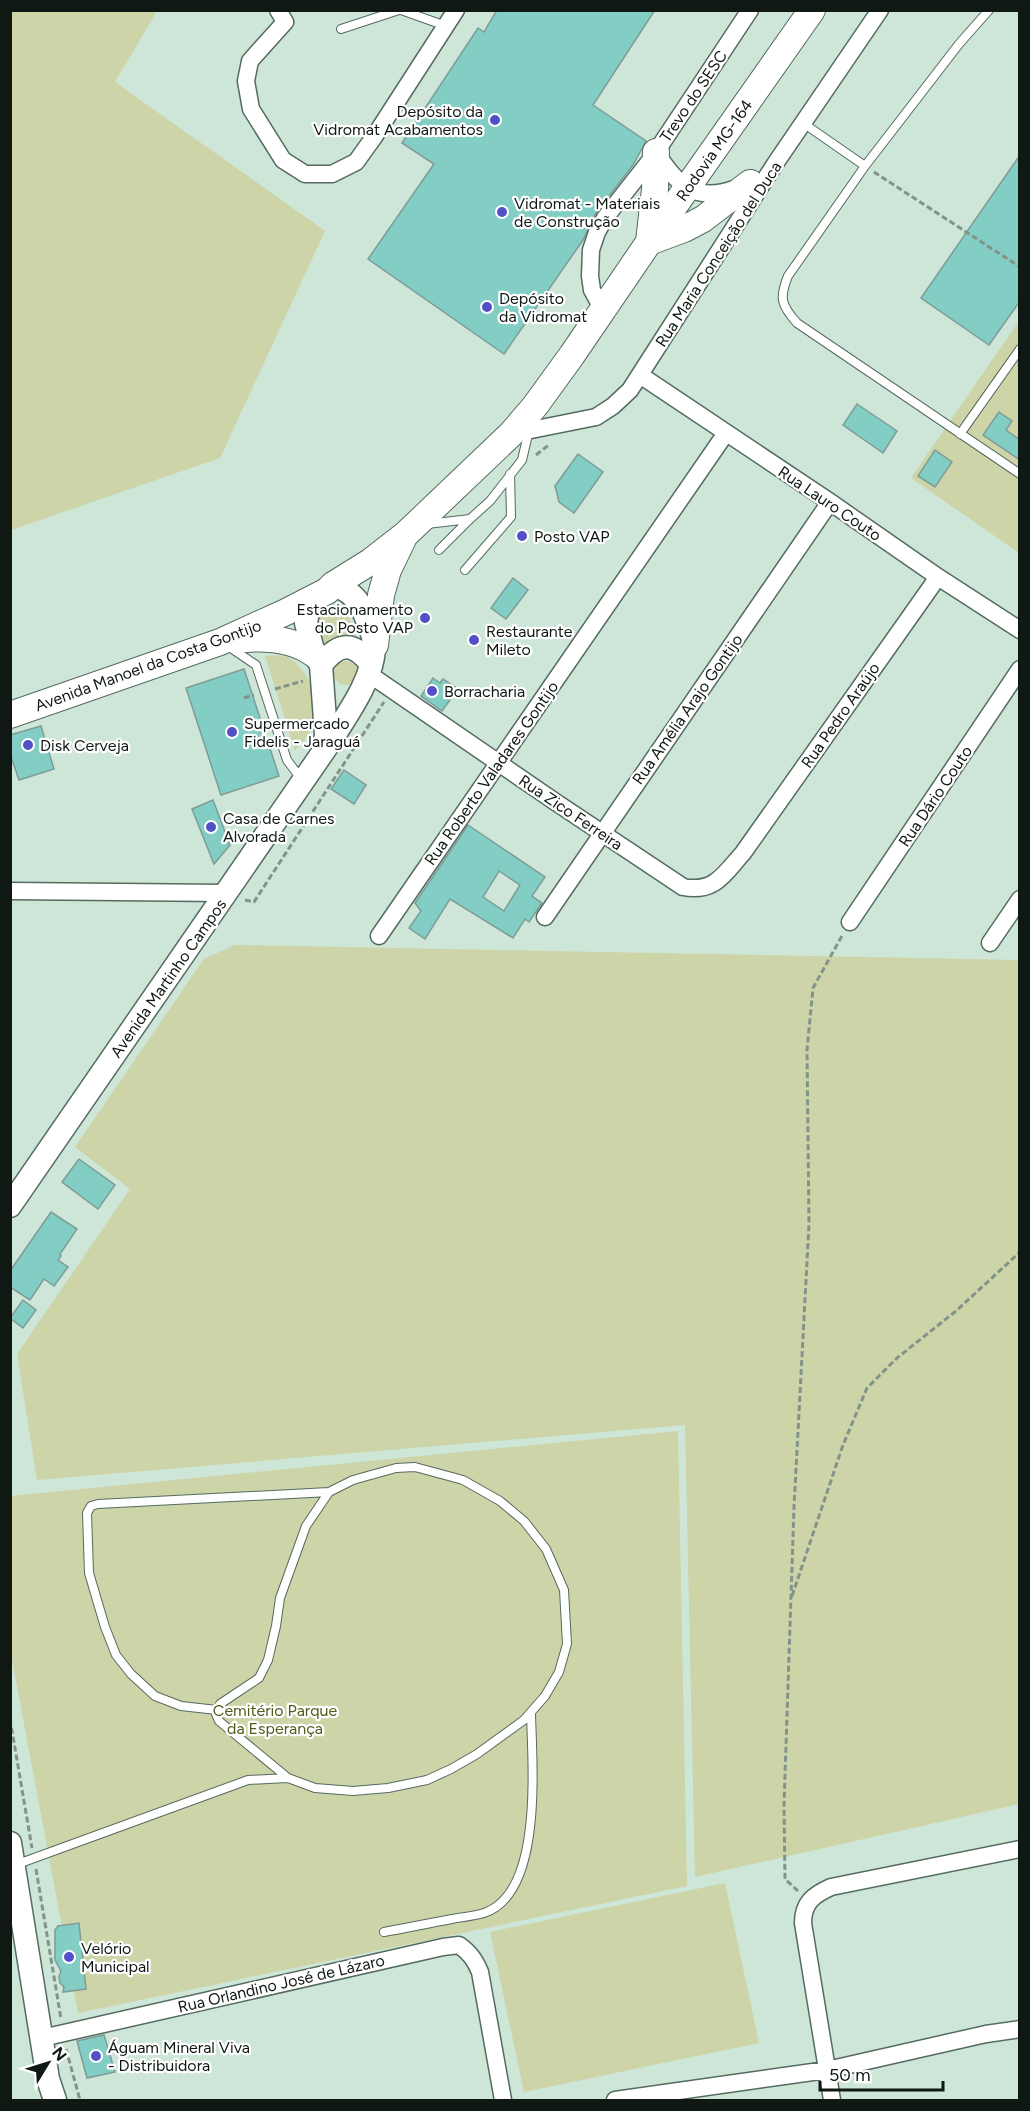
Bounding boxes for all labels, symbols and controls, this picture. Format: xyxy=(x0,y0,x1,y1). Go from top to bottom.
street label: Trevo do SESC xyxy=(656,47,731,146)
street label: Rodovia MG-164 xyxy=(672,96,757,205)
place label: Depósito da Vidromat Acabamentos xyxy=(313,102,483,139)
marker: Depósito da Vidromat Acabamentos xyxy=(488,113,502,127)
street label: Rua Maria Conceição del Duca xyxy=(651,158,786,351)
place label: Vidromat - Materiais de Construção xyxy=(514,194,660,231)
marker: Vidromat - Materiais de Construção xyxy=(495,205,509,219)
place label: Depósito da Vidromat xyxy=(499,289,587,326)
marker: Depósito da Vidromat xyxy=(480,300,494,314)
street label: Rua Lauro Couto xyxy=(775,462,885,545)
place label: Posto VAP xyxy=(534,527,610,546)
marker: Posto VAP xyxy=(515,529,529,543)
place label: Estacionamento do Posto VAP xyxy=(297,600,413,637)
marker: Estacionamento do Posto VAP xyxy=(418,611,432,625)
street label: Avenida Manoel da Costa Gontijo xyxy=(32,616,264,715)
place label: Restaurante Mileto xyxy=(486,622,573,659)
street label: Rua Amélia Arajo Gontijo xyxy=(628,630,747,788)
marker: Restaurante Mileto xyxy=(467,633,481,647)
street label: Rua Pedro Araújo xyxy=(797,659,884,771)
street label: Rua Roberto Valadares Gontijo xyxy=(420,678,562,869)
place label: Borracharia xyxy=(444,682,525,701)
marker: Borracharia xyxy=(425,684,439,698)
place label: Supermercado Fidelis - Jaraguá xyxy=(244,714,360,751)
marker: Supermercado Fidelis - Jaraguá xyxy=(225,725,239,739)
place label: Disk Cerveja xyxy=(40,736,129,755)
marker: Disk Cerveja xyxy=(21,738,35,752)
street label: Rua Dário Couto xyxy=(895,742,976,850)
street label: Rua Zico Ferreira xyxy=(515,771,626,854)
place label: Casa de Carnes Alvorada xyxy=(223,809,335,846)
marker: Casa de Carnes Alvorada xyxy=(204,820,218,834)
street label: Avenida Martinho Campos xyxy=(106,895,230,1061)
park label: Cemitério Parque da Esperança xyxy=(213,1701,337,1738)
place label: Velório Municipal xyxy=(81,1939,150,1976)
marker: Velório Municipal xyxy=(62,1950,76,1964)
street label: Rua Orlandino José de Lázaro xyxy=(176,1950,386,2017)
north arrow xyxy=(18,2033,78,2093)
place label: Águam Mineral Viva - Distribuidora xyxy=(108,2038,250,2075)
text: N xyxy=(48,2043,71,2065)
marker: Águam Mineral Viva - Distribuidora xyxy=(89,2049,103,2063)
scale bar xyxy=(820,2054,943,2092)
text: 50 m xyxy=(829,2064,871,2086)

